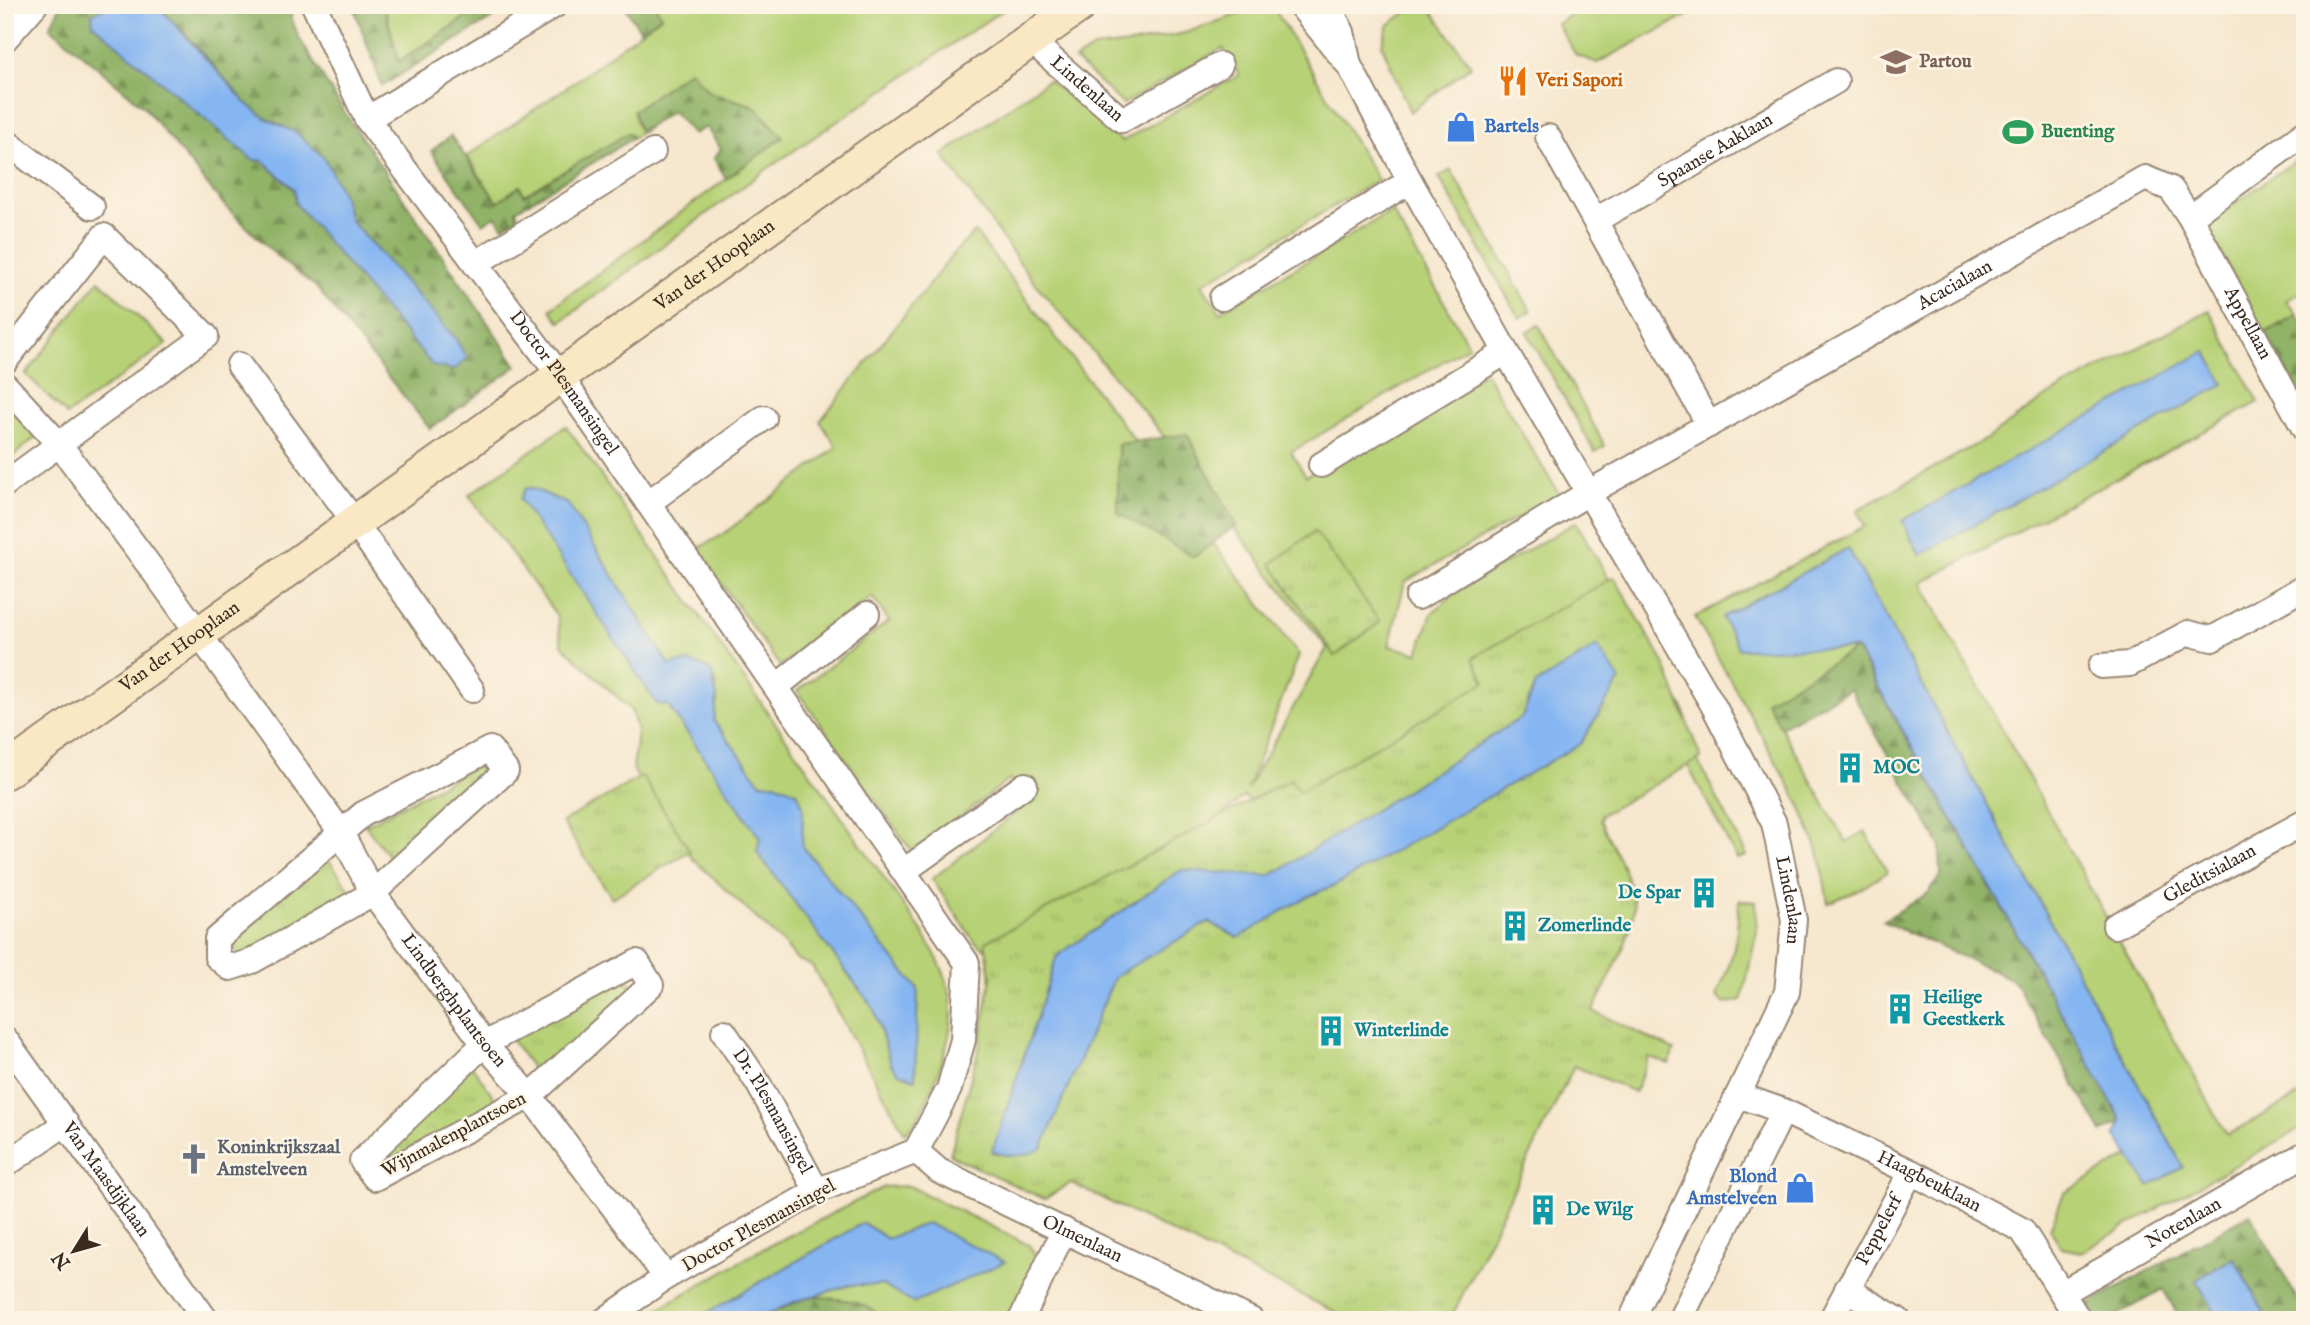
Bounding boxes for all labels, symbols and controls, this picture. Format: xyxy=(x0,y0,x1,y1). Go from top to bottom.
school or university icon: Partou xyxy=(1879,45,1913,79)
place label: Partou xyxy=(1919,50,1972,74)
street label: Lindenlaan xyxy=(1045,51,1128,128)
restaurant icon: Veri Sapori xyxy=(1496,64,1530,98)
place label: Veri Sapori xyxy=(1535,69,1623,93)
street label: Spaanse Aaklaan xyxy=(1653,108,1777,194)
shop icon: Bartels xyxy=(1444,110,1478,144)
place label: Bartels xyxy=(1484,115,1539,139)
sports icon: Buenting xyxy=(2001,115,2035,149)
place label: Buenting xyxy=(2041,120,2115,144)
street label: Van der Hooplaan xyxy=(649,214,780,317)
street label: Acacialaan xyxy=(1912,255,1997,317)
street label: Appellaan xyxy=(2218,282,2277,364)
street label: Doctor Plesmansingel xyxy=(503,306,624,461)
street label: Van der Hooplaan xyxy=(114,596,245,699)
building icon: MOC xyxy=(1833,751,1867,785)
place label: MOC xyxy=(1873,756,1920,780)
street label: Gleditsialaan xyxy=(2159,839,2260,909)
street label: Lindenlaan xyxy=(1769,854,1806,945)
building icon: De Spar xyxy=(1687,876,1721,910)
place label: De Spar xyxy=(1618,881,1682,905)
building icon: Zomerlinde xyxy=(1498,909,1532,943)
place label: Zomerlinde xyxy=(1538,914,1631,938)
street label: Lindberghplantsoen xyxy=(395,929,511,1073)
place label: Heilige Geestkerk xyxy=(1923,986,2005,1032)
building icon: Heilige Geestkerk xyxy=(1883,992,1917,1026)
building icon: Winterlinde xyxy=(1314,1014,1348,1048)
place label: Winterlinde xyxy=(1353,1019,1449,1043)
street label: Dr. Plesmansingel xyxy=(726,1044,818,1179)
street label: Wijnmalenplantsoen xyxy=(377,1087,531,1183)
street label: Van Maasdijklaan xyxy=(56,1116,155,1242)
place label: Koninkrijkszaal Amstelveen xyxy=(216,1136,341,1182)
church icon: Koninkrijkszaal Amstelveen xyxy=(177,1142,211,1176)
street label: Haagbeuklaan xyxy=(1873,1145,1985,1218)
place label: Blond Amstelveen xyxy=(1686,1165,1778,1211)
shop icon: Blond Amstelveen xyxy=(1783,1171,1817,1205)
street label: Doctor Plesmansingel xyxy=(678,1173,841,1278)
street label: Peppelerf xyxy=(1851,1188,1910,1270)
street label: Notenlaan xyxy=(2142,1192,2226,1255)
building icon: De Wilg xyxy=(1526,1193,1560,1227)
place label: De Wilg xyxy=(1566,1198,1634,1222)
street label: Olmenlaan xyxy=(1038,1210,1126,1269)
north arrow xyxy=(38,1216,108,1286)
text: N xyxy=(47,1246,77,1275)

